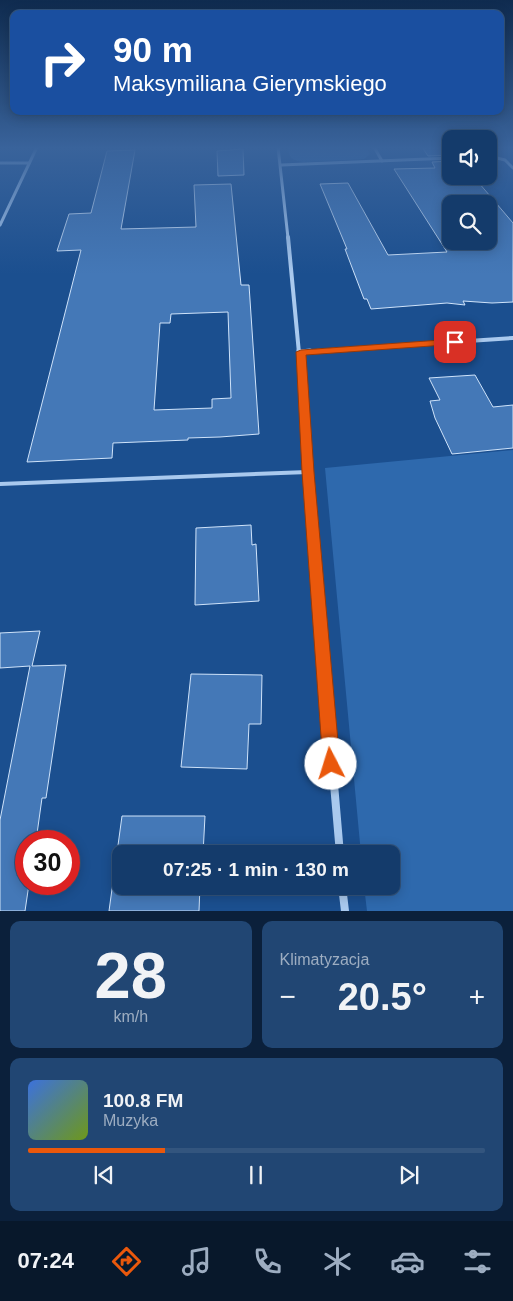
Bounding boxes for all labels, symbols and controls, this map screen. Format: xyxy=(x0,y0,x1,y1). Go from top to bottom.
icon: right xyxy=(30,30,95,95)
text: 90 m xyxy=(113,30,193,69)
text: Maksymiliana Gierymskiego xyxy=(113,71,387,96)
map controls xyxy=(442,130,497,250)
button: sound xyxy=(442,130,497,185)
button: search xyxy=(442,195,497,250)
pin xyxy=(434,321,476,363)
icon: arrive xyxy=(441,328,469,356)
position arrow xyxy=(304,737,356,789)
speed limit sign: 30 xyxy=(15,830,80,895)
text: 07:25 · 1 min · 130 m xyxy=(163,859,349,880)
text: 28 xyxy=(95,939,167,1012)
text: Klimatyzacja xyxy=(280,951,369,968)
text: 20.5° xyxy=(338,976,427,1018)
text: − xyxy=(280,981,296,1012)
text: + xyxy=(469,981,485,1012)
text: km/h xyxy=(113,1008,148,1025)
text: 100.8 FM xyxy=(103,1090,183,1111)
text: Muzyka xyxy=(103,1112,158,1129)
icon: previous xyxy=(90,1161,118,1189)
icon: pause xyxy=(242,1161,270,1189)
icon: next xyxy=(395,1161,423,1189)
icon: directions xyxy=(109,1244,144,1279)
icon: music xyxy=(179,1244,214,1279)
icon: phone xyxy=(250,1244,285,1279)
icon: climate xyxy=(320,1244,355,1279)
icon: car xyxy=(390,1244,425,1279)
icon: filters xyxy=(460,1244,495,1279)
text: 07:24 xyxy=(18,1248,74,1273)

